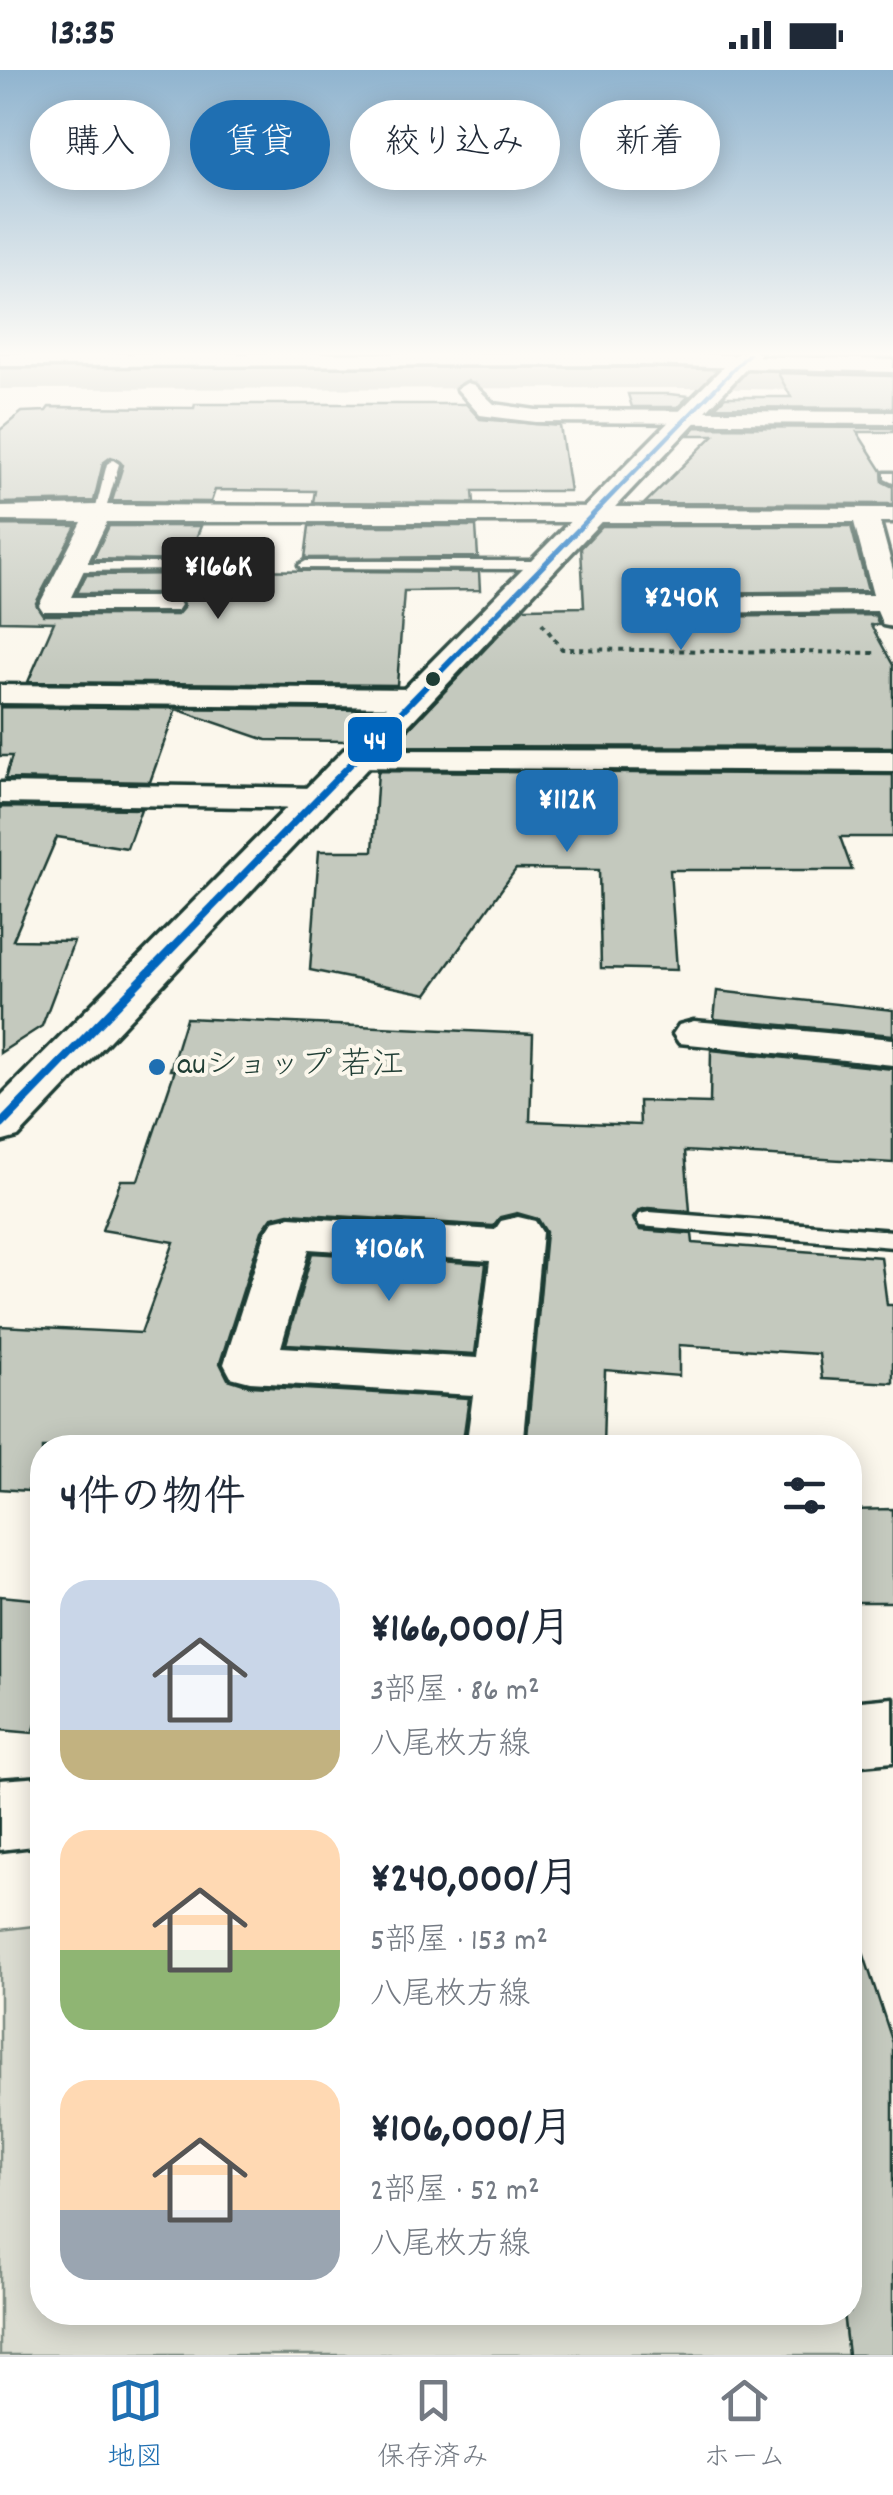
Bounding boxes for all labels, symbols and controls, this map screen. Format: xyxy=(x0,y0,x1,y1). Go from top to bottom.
text: 13:35 xyxy=(50,8,116,63)
chip: 購入 xyxy=(30,100,170,190)
chip: 賃貸 xyxy=(190,100,330,190)
chip: 絞り込み xyxy=(350,100,560,190)
chip: 新着 xyxy=(580,100,720,190)
pin: ¥166K xyxy=(148,537,288,622)
text: ¥166K xyxy=(184,546,252,592)
pin: ¥240K xyxy=(611,568,751,653)
text: ¥240K xyxy=(644,577,718,623)
unlabelled marker xyxy=(423,669,443,689)
line badge: 44 xyxy=(346,715,404,764)
text: 44 xyxy=(363,724,387,764)
pin: ¥112K xyxy=(497,770,637,855)
text: ¥112K xyxy=(538,779,596,825)
place label: auショップ 若江 xyxy=(177,1044,404,1090)
marker: auショップ 若江 xyxy=(146,1056,168,1078)
pin: ¥106K xyxy=(319,1219,459,1304)
text: ¥106K xyxy=(354,1228,424,1274)
icon: filters xyxy=(777,1468,832,1523)
text: 4件の物件 xyxy=(60,1471,245,1531)
text: ¥166,000/月 xyxy=(370,1602,571,1662)
icon: home xyxy=(140,1620,260,1740)
text: 3部屋 · 86 m² xyxy=(370,1670,540,1716)
text: 八尾枚方線 xyxy=(370,1724,530,1770)
text: ¥240,000/月 xyxy=(370,1852,580,1912)
icon: home xyxy=(140,1870,260,1990)
text: 5部屋 · 153 m² xyxy=(370,1920,548,1966)
text: 八尾枚方線 xyxy=(370,1974,530,2020)
text: ¥106,000/月 xyxy=(370,2102,574,2162)
icon: home xyxy=(140,2120,260,2240)
text: 2部屋 · 52 m² xyxy=(370,2170,540,2216)
text: 八尾枚方線 xyxy=(370,2224,530,2270)
tab: 地図 xyxy=(107,2373,163,2480)
tab: 保存済み xyxy=(377,2373,489,2480)
tab: ホーム xyxy=(703,2373,786,2480)

